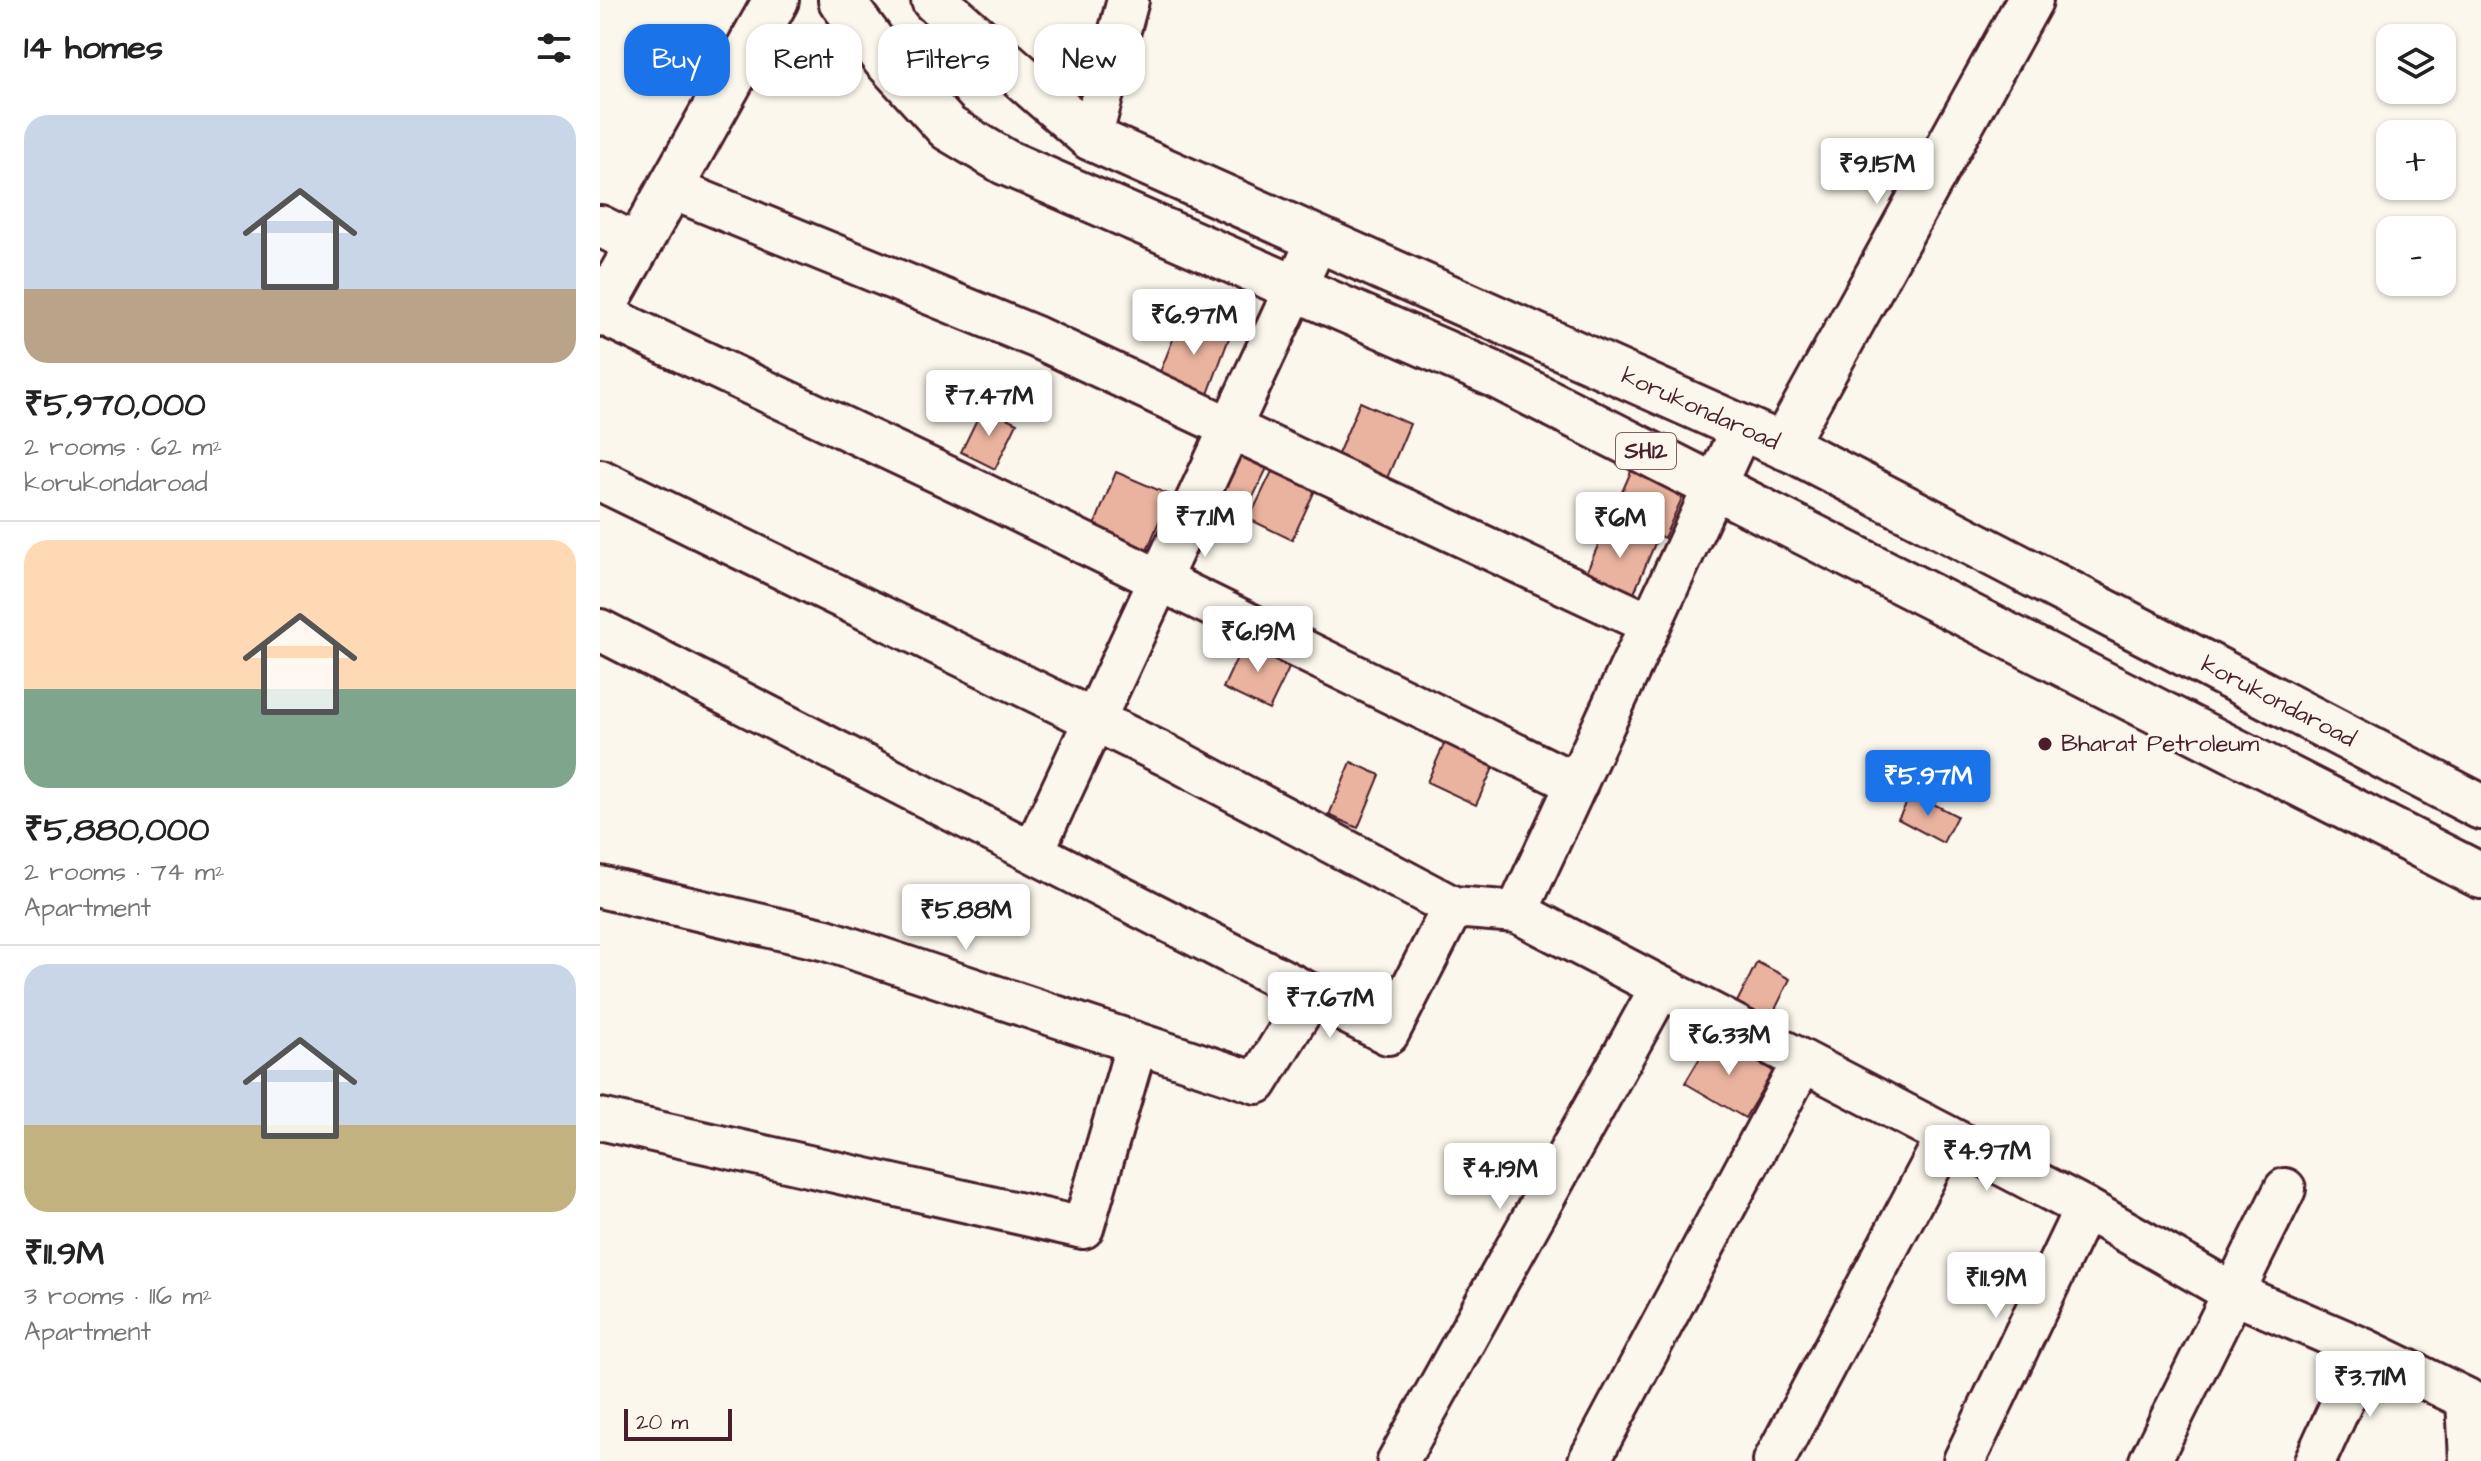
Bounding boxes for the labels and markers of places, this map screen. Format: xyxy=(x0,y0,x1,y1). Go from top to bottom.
pin: ₹9.15M xyxy=(1812,138,1942,206)
pin: ₹6.97M xyxy=(1129,289,1259,357)
pin: ₹7.47M xyxy=(924,370,1054,438)
pin: ₹7.1M xyxy=(1149,491,1261,559)
pin: ₹6M xyxy=(1581,492,1659,560)
pin: ₹6.19M xyxy=(1193,606,1323,674)
place label: Bharat Petroleum xyxy=(2061,727,2260,761)
marker: Bharat Petroleum xyxy=(2036,735,2054,753)
pin: ₹5.97M xyxy=(1863,750,1993,818)
pin: ₹5.88M xyxy=(901,884,1031,952)
pin: ₹7.67M xyxy=(1265,972,1395,1040)
pin: ₹6.33M xyxy=(1664,1009,1794,1077)
pin: ₹4.97M xyxy=(1922,1125,2052,1193)
pin: ₹4.19M xyxy=(1435,1143,1565,1211)
pin: ₹11.9M xyxy=(1931,1252,2061,1320)
pin: ₹3.71M xyxy=(2305,1351,2435,1419)

